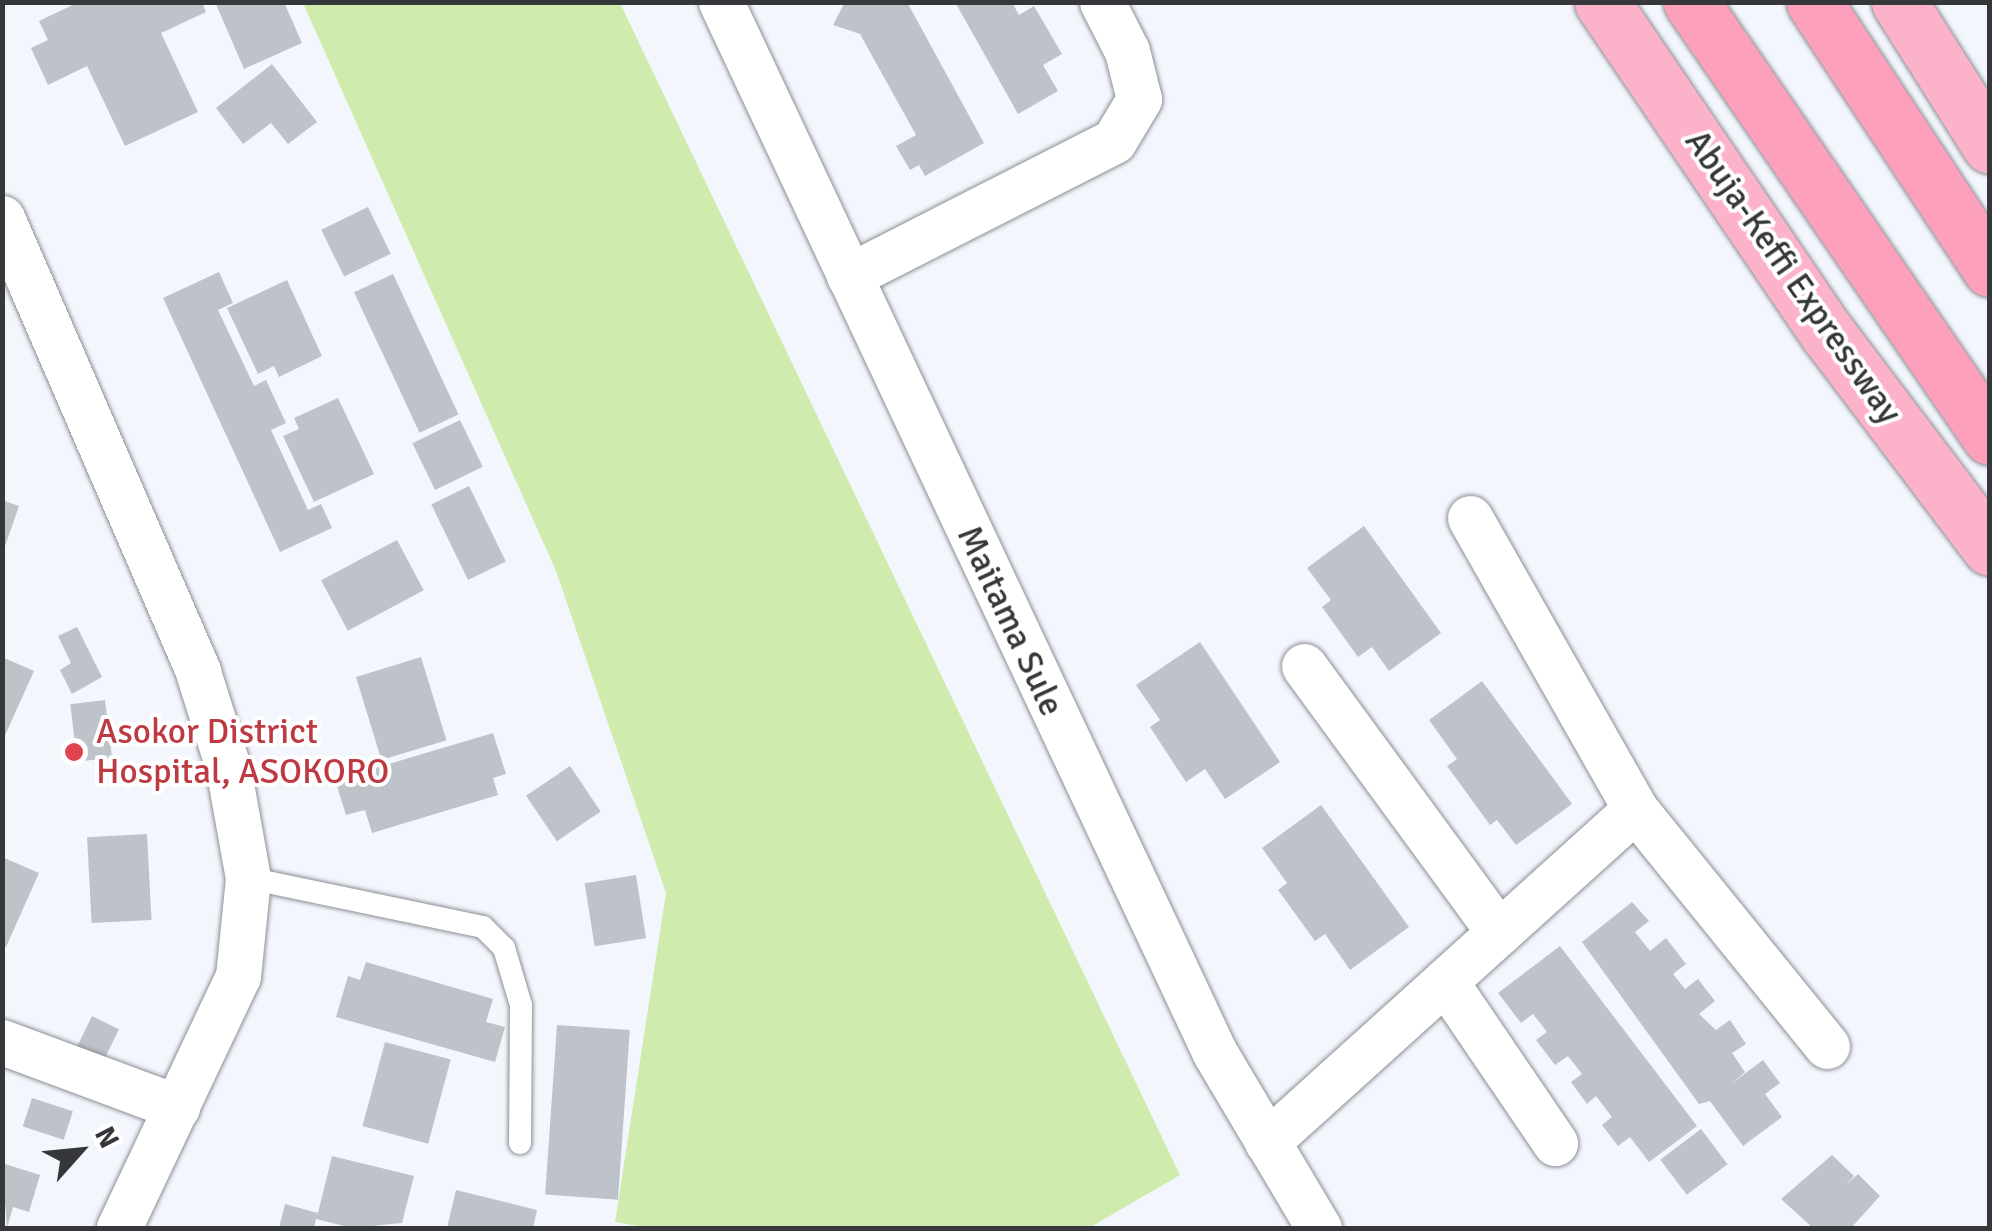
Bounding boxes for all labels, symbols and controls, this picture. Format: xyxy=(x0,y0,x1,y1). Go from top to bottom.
street label: Abuja-Keffi Expressway xyxy=(1676,122,1910,432)
street label: Maitama Sule xyxy=(948,519,1072,723)
place label: Asokor District Hospital, ASOKORO xyxy=(96,711,389,793)
marker: Asokor District Hospital, ASOKORO xyxy=(61,739,87,765)
north arrow xyxy=(30,1101,130,1201)
text: N xyxy=(87,1121,126,1154)

